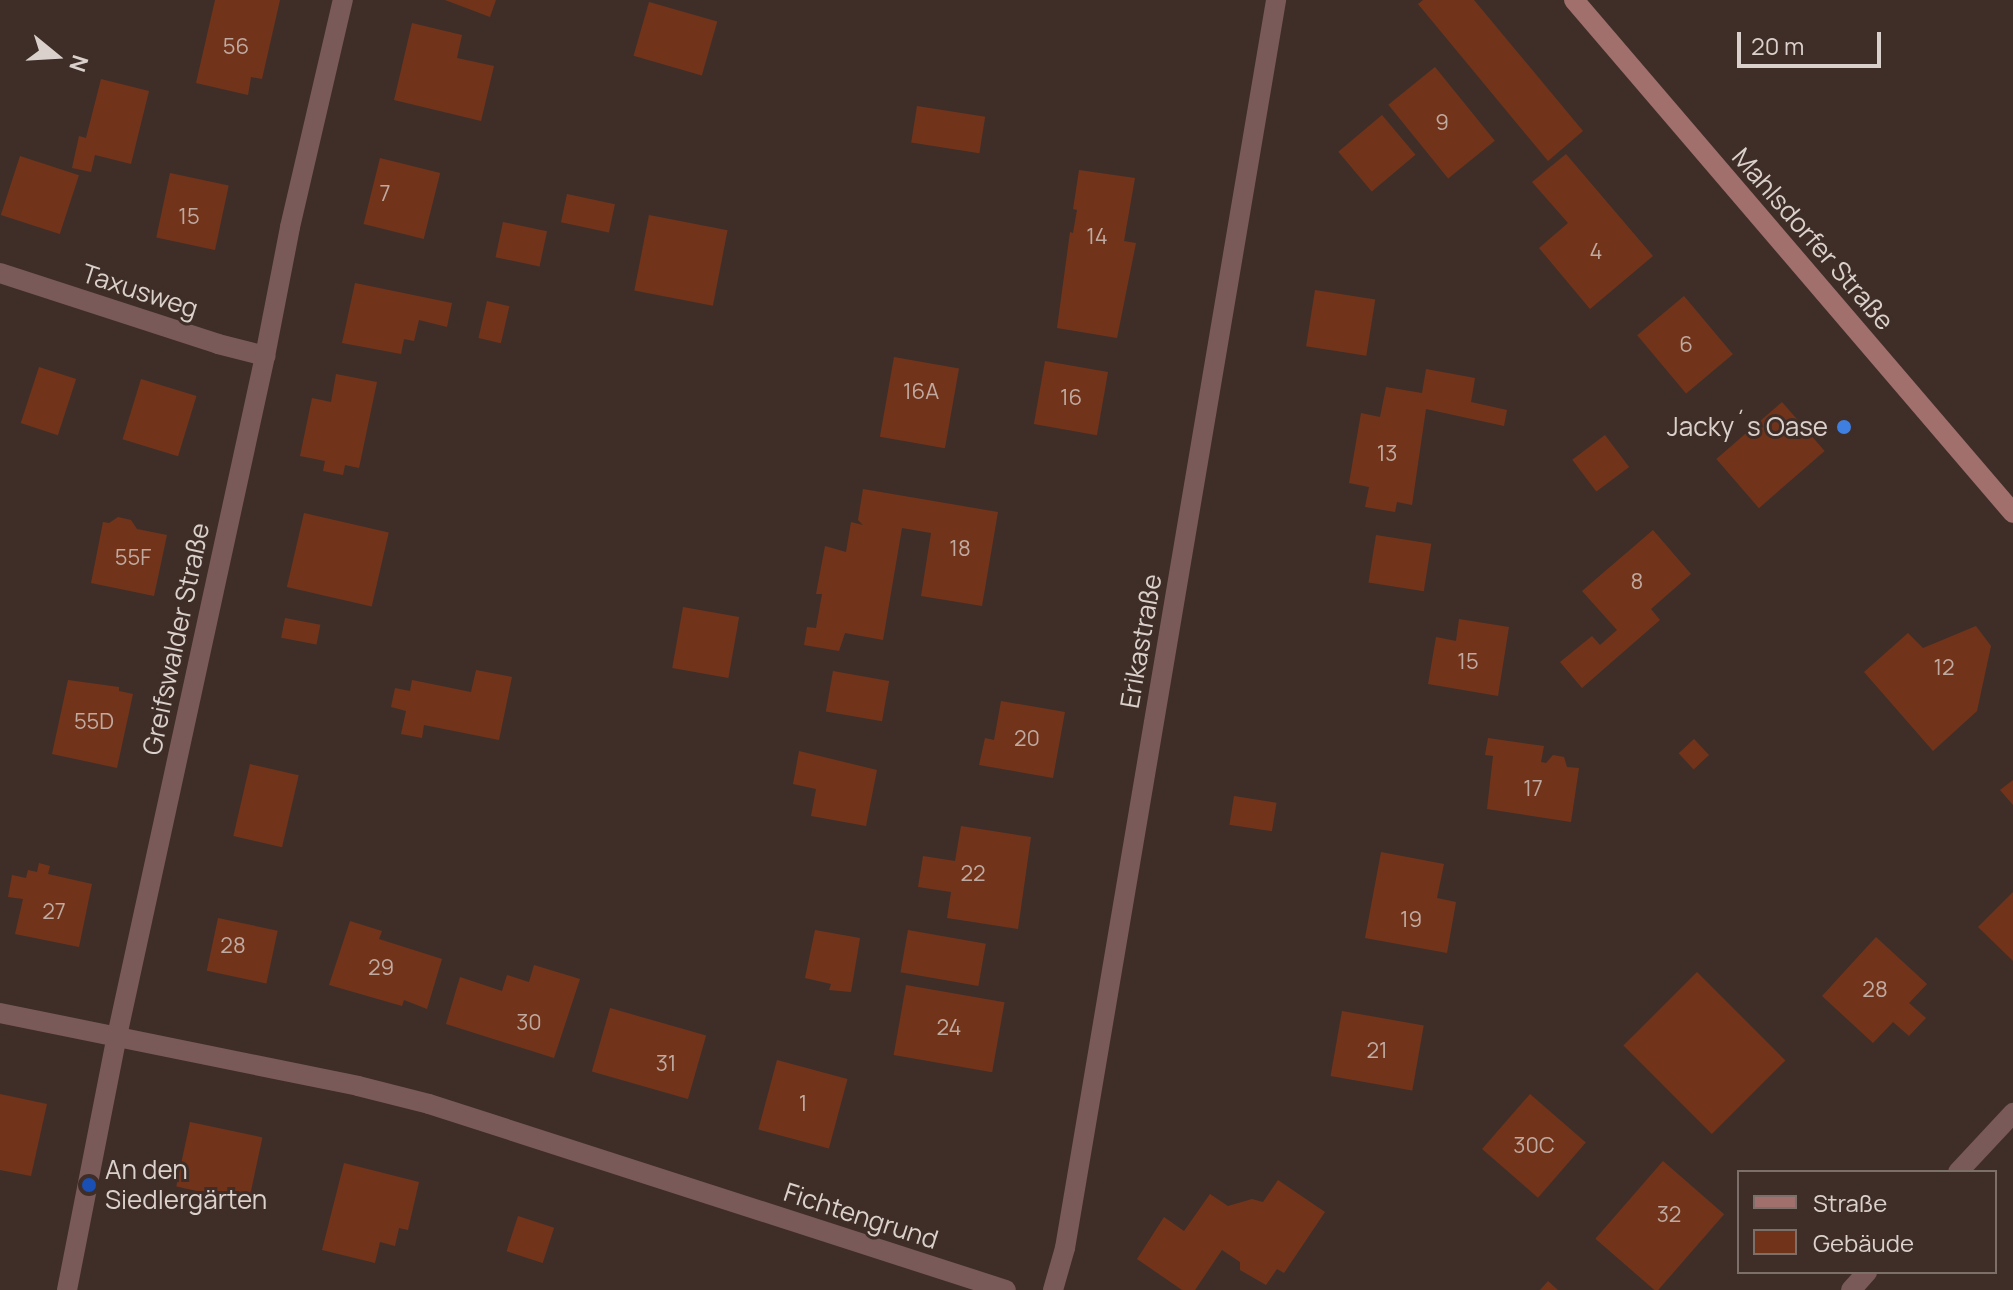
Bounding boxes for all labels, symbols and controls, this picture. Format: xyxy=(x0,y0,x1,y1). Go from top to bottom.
north arrow xyxy=(16,16,96,96)
scale bar xyxy=(1741,16,1885,66)
text: 20 m xyxy=(1751,29,1804,62)
house number: 56 xyxy=(223,34,249,60)
text: N xyxy=(62,51,96,76)
house number: 9 xyxy=(1435,110,1449,136)
street label: Mahlsdorfer Straße xyxy=(1726,142,1900,336)
house number: 7 xyxy=(379,181,391,207)
house number: 15 xyxy=(178,204,200,230)
house number: 14 xyxy=(1086,224,1108,250)
house number: 4 xyxy=(1590,239,1602,265)
street label: Taxusweg xyxy=(78,258,202,324)
house number: 6 xyxy=(1679,332,1693,358)
house number: 16A xyxy=(903,379,939,405)
house number: 16 xyxy=(1060,385,1082,411)
place label: Jacky´s Oase xyxy=(1667,411,1828,443)
marker: Jacky´s Oase xyxy=(1835,418,1853,436)
house number: 13 xyxy=(1377,441,1397,467)
street label: Greifswalder Straße xyxy=(136,520,216,758)
house number: 18 xyxy=(949,536,971,562)
house number: 55F xyxy=(115,545,151,571)
house number: 8 xyxy=(1631,569,1643,595)
street label: Erikastraße xyxy=(1114,571,1168,711)
house number: 15 xyxy=(1457,649,1479,675)
house number: 12 xyxy=(1933,655,1955,681)
house number: 55D xyxy=(74,709,114,735)
house number: 20 xyxy=(1014,726,1040,752)
house number: 17 xyxy=(1523,776,1543,802)
house number: 22 xyxy=(960,861,986,887)
house number: 27 xyxy=(42,899,66,925)
house number: 19 xyxy=(1400,907,1422,933)
house number: 28 xyxy=(220,933,246,959)
house number: 29 xyxy=(368,955,394,981)
house number: 28 xyxy=(1862,977,1888,1003)
house number: 30 xyxy=(516,1010,542,1036)
house number: 24 xyxy=(936,1015,962,1041)
house number: 21 xyxy=(1366,1038,1388,1064)
house number: 31 xyxy=(656,1051,676,1077)
house number: 1 xyxy=(799,1091,807,1117)
house number: 30C xyxy=(1513,1133,1555,1159)
place label: An den Siedlergärten xyxy=(105,1154,267,1216)
legend xyxy=(1737,1170,1997,1274)
marker: An den Siedlergärten xyxy=(80,1176,98,1194)
street label: Fichtengrund xyxy=(780,1176,942,1256)
text: Straße xyxy=(1813,1186,1887,1219)
house number: 32 xyxy=(1657,1202,1681,1228)
text: Gebäude xyxy=(1813,1226,1914,1259)

